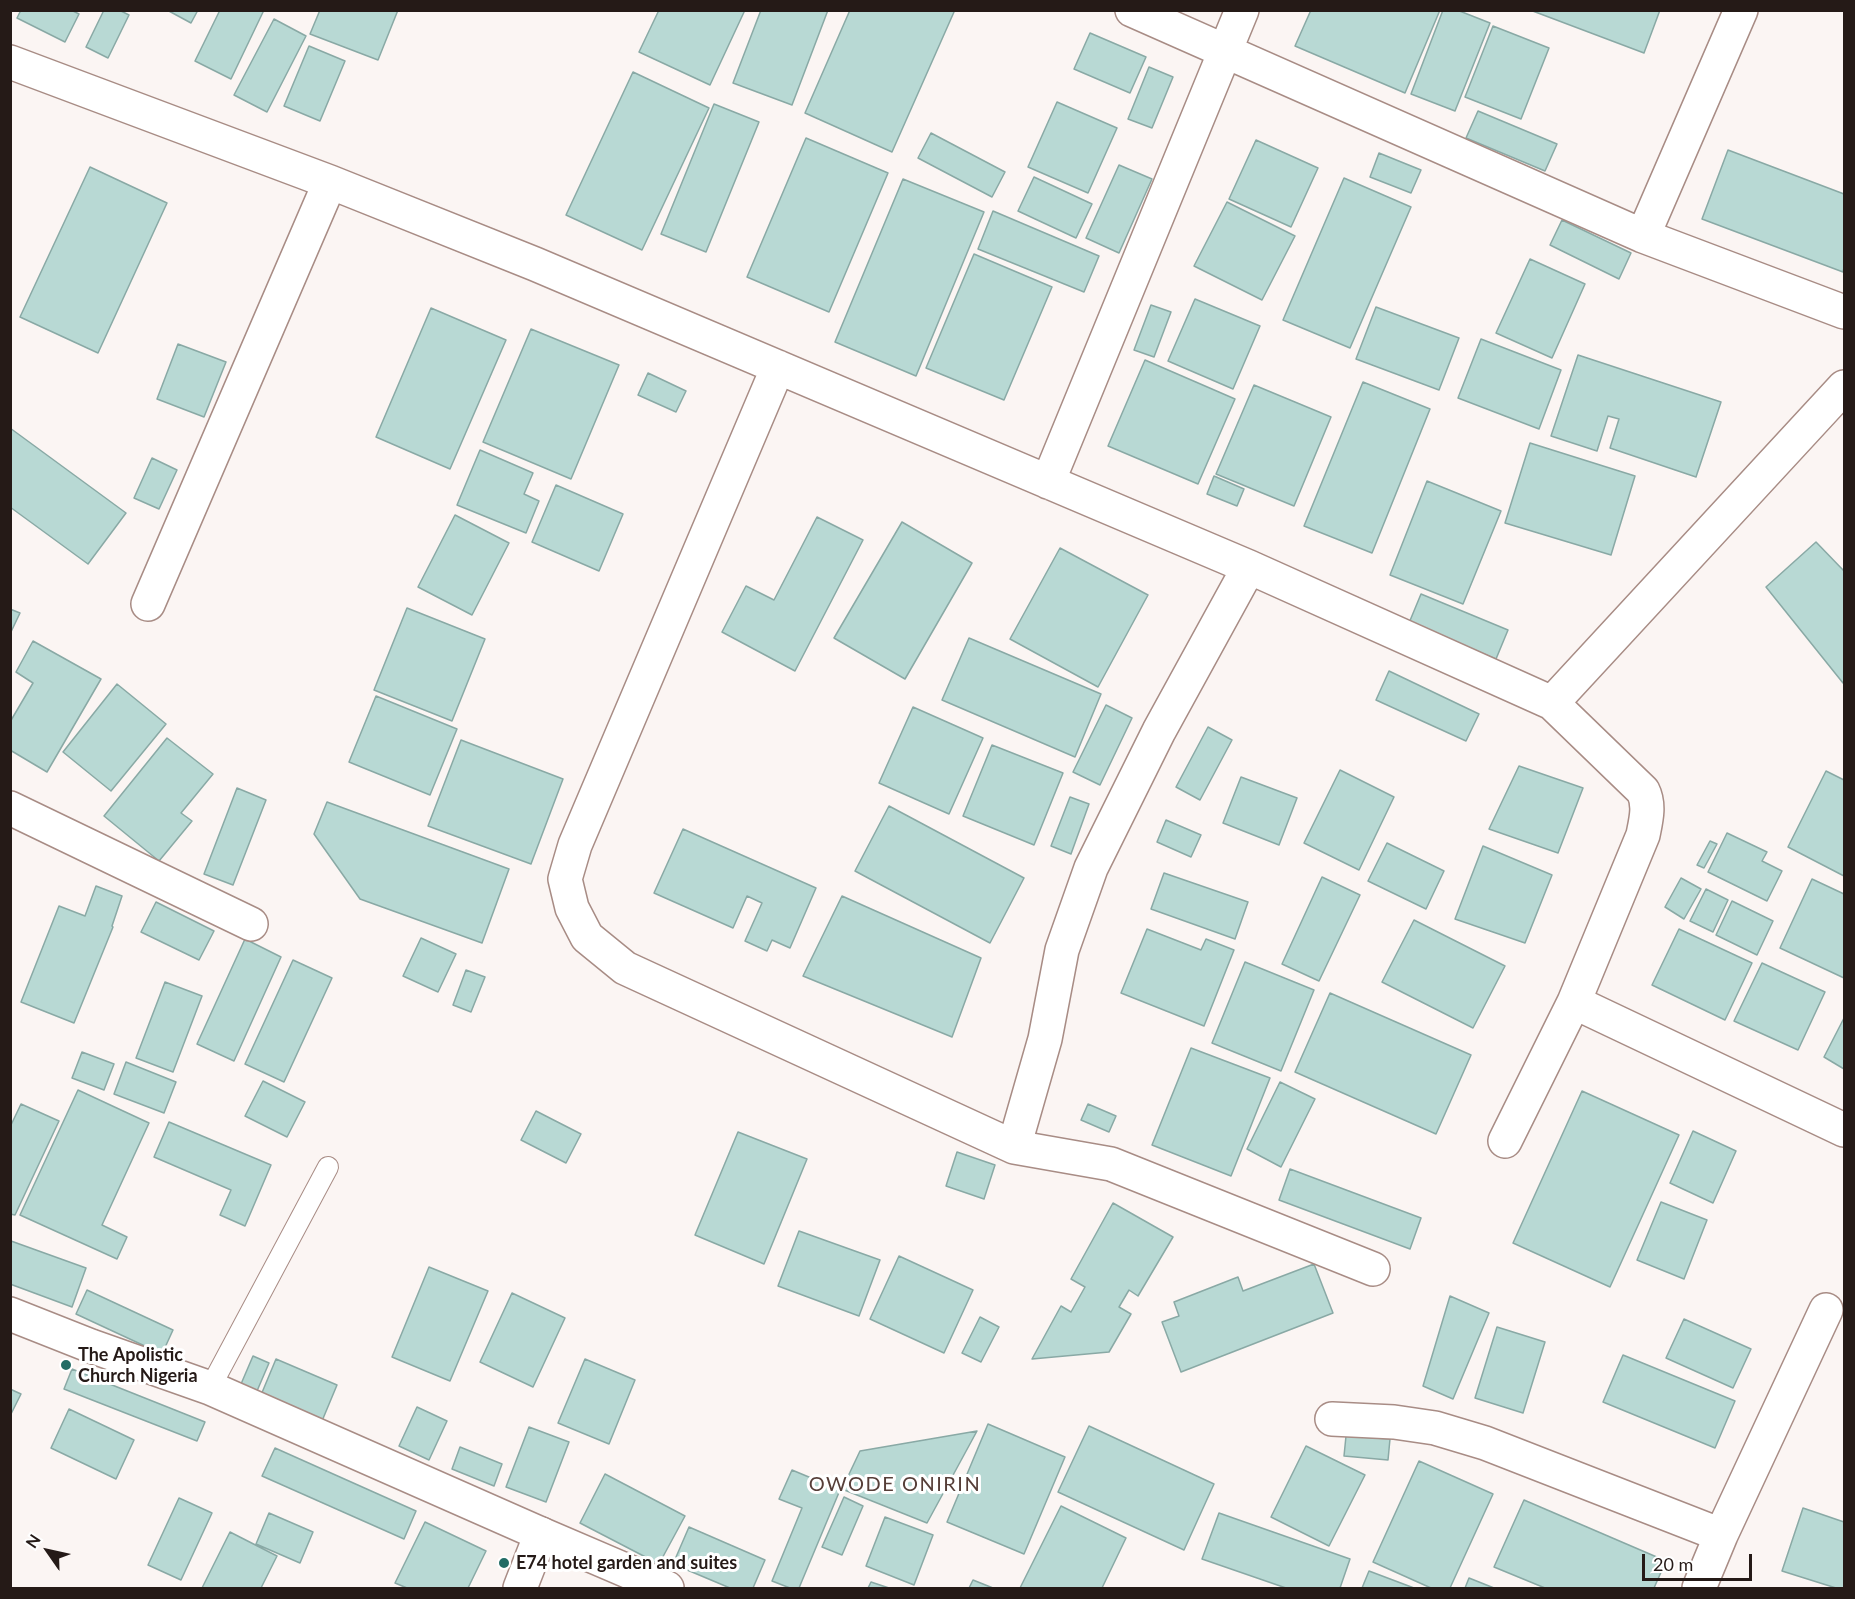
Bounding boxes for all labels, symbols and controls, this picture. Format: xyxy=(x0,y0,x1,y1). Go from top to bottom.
place label: The Apolistic Church Nigeria xyxy=(78,1344,198,1386)
marker: The Apolistic Church Nigeria xyxy=(59,1358,73,1372)
district label: OWODE ONIRIN xyxy=(809,1473,981,1497)
north arrow xyxy=(18,1521,78,1581)
text: N xyxy=(21,1530,44,1551)
scale bar xyxy=(1645,1542,1754,1580)
place label: E74 hotel garden and suites xyxy=(516,1552,737,1574)
text: 20 m xyxy=(1653,1553,1693,1575)
marker: E74 hotel garden and suites xyxy=(497,1556,511,1570)

